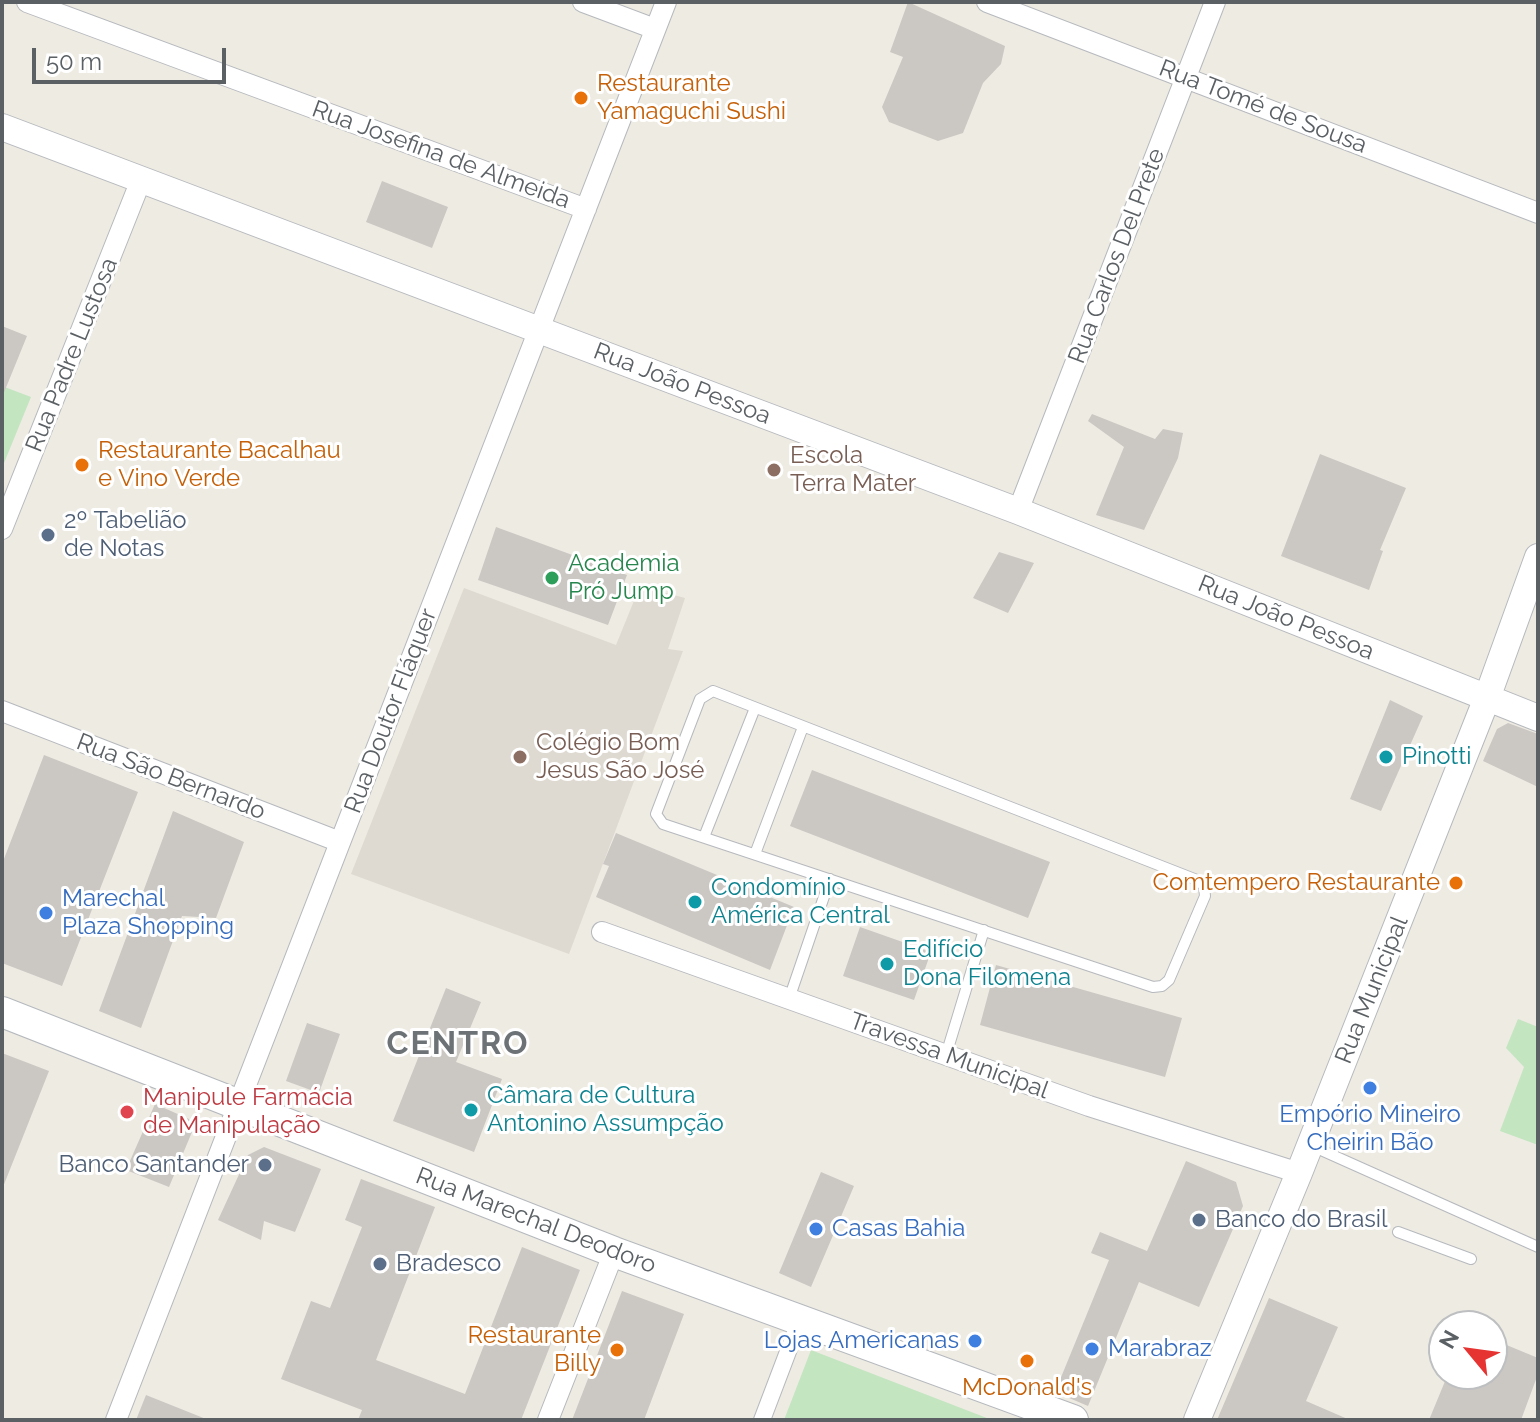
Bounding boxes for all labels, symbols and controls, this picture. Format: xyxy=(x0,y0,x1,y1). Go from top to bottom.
scale bar xyxy=(36,32,230,82)
text: 50 m xyxy=(46,47,102,76)
street label: Rua Tomé de Sousa xyxy=(1155,54,1371,160)
place label: Restaurante Yamaguchi Sushi xyxy=(597,70,786,126)
marker: Restaurante Yamaguchi Sushi xyxy=(572,89,590,107)
street label: Rua Josefina de Almeida xyxy=(308,95,574,215)
street label: Rua Carlos Del Prete xyxy=(1063,144,1171,368)
street label: Rua Padre Lustosa xyxy=(20,254,124,456)
street label: Rua João Pessoa xyxy=(589,337,775,431)
place label: Restaurante Bacalhau e Vino Verde xyxy=(98,437,341,493)
place label: Escola Terra Mater xyxy=(790,442,916,498)
marker: Restaurante Bacalhau e Vino Verde xyxy=(73,456,91,474)
marker: Escola Terra Mater xyxy=(765,461,783,479)
place label: 2º Tabelião de Notas xyxy=(64,507,187,563)
marker: 2º Tabelião de Notas xyxy=(39,526,57,544)
place label: Academia Pró Jump xyxy=(568,550,679,606)
marker: Academia Pró Jump xyxy=(543,569,561,587)
street label: Rua João Pessoa xyxy=(1194,570,1378,666)
street label: Rua Doutor Fláquer xyxy=(339,605,443,817)
street label: Rua São Bernardo xyxy=(73,728,269,826)
place label: Colégio Bom Jesus São José xyxy=(536,729,704,785)
place label: Pinotti xyxy=(1402,743,1472,771)
marker: Colégio Bom Jesus São José xyxy=(511,748,529,766)
marker: Pinotti xyxy=(1377,748,1395,766)
place label: Comtempero Restaurante xyxy=(1152,869,1440,897)
place label: Condomínio América Central xyxy=(711,874,890,930)
marker: Comtempero Restaurante xyxy=(1447,874,1465,892)
place label: Marechal Plaza Shopping xyxy=(62,885,234,941)
marker: Condomínio América Central xyxy=(686,893,704,911)
marker: Marechal Plaza Shopping xyxy=(37,904,55,922)
street label: Rua Municipal xyxy=(1329,912,1415,1068)
place label: Edifício Dona Filomena xyxy=(903,936,1071,992)
marker: Edifício Dona Filomena xyxy=(878,955,896,973)
street label: Travessa Municipal xyxy=(846,1007,1052,1105)
district label: CENTRO xyxy=(387,1025,529,1063)
marker: Empório Mineiro Cheirin Bão xyxy=(1361,1079,1379,1097)
place label: Câmara de Cultura Antonino Assumpção xyxy=(487,1082,724,1138)
place label: Manipule Farmácia de Manipulação xyxy=(143,1084,353,1140)
marker: Câmara de Cultura Antonino Assumpção xyxy=(462,1101,480,1119)
place label: Empório Mineiro Cheirin Bão xyxy=(1279,1101,1461,1157)
marker: Manipule Farmácia de Manipulação xyxy=(118,1103,136,1121)
place label: Banco Santander xyxy=(58,1151,249,1179)
marker: Banco Santander xyxy=(256,1156,274,1174)
street label: Rua Marechal Deodoro xyxy=(412,1162,660,1280)
place label: Banco do Brasil xyxy=(1215,1206,1388,1234)
marker: Banco do Brasil xyxy=(1190,1211,1208,1229)
place label: Casas Bahia xyxy=(832,1215,965,1243)
marker: Casas Bahia xyxy=(807,1220,825,1238)
place label: Bradesco xyxy=(396,1250,501,1278)
marker: Bradesco xyxy=(371,1255,389,1273)
north arrow xyxy=(1428,1310,1508,1390)
place label: Restaurante Billy xyxy=(467,1322,601,1378)
text: N xyxy=(1433,1326,1464,1353)
place label: Lojas Americanas xyxy=(764,1327,959,1355)
marker: Lojas Americanas xyxy=(966,1332,984,1350)
place label: Marabraz xyxy=(1108,1335,1212,1363)
marker: Marabraz xyxy=(1083,1340,1101,1358)
marker: Restaurante Billy xyxy=(608,1341,626,1359)
marker: McDonald's xyxy=(1018,1352,1036,1370)
place label: McDonald's xyxy=(962,1374,1092,1402)

